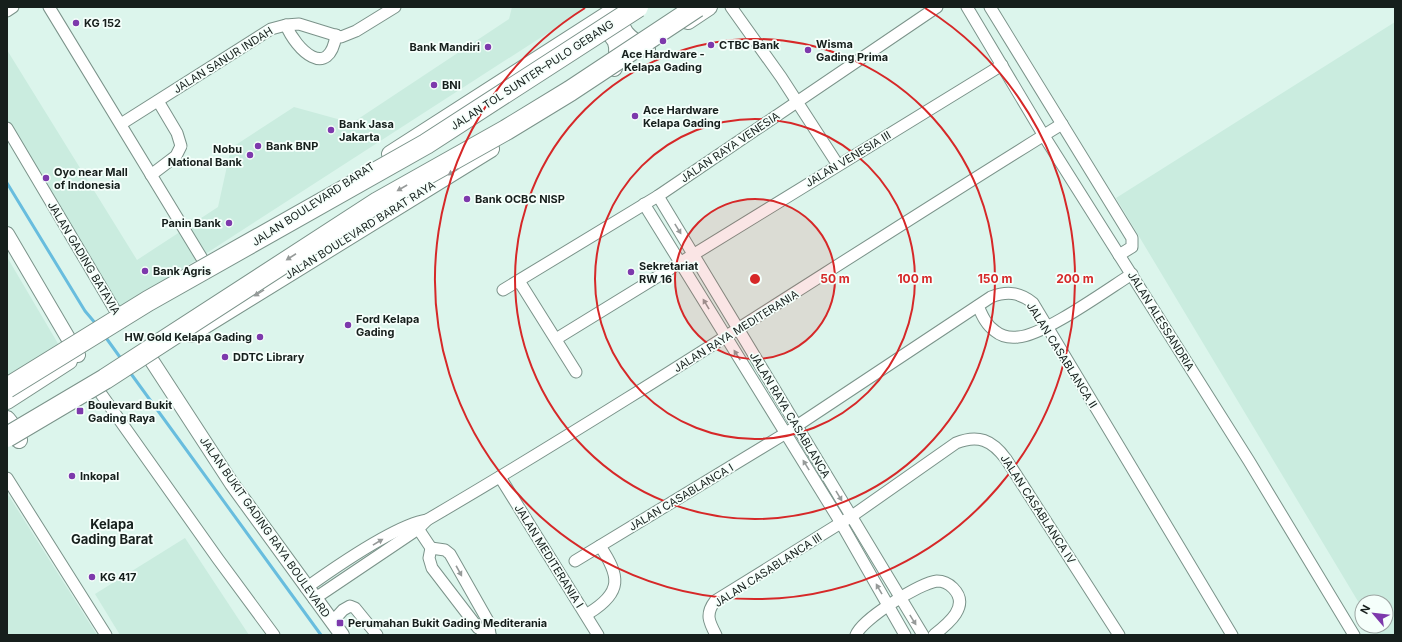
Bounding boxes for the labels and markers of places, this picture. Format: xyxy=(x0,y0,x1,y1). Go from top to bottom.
place label: KG 152 xyxy=(84,16,121,30)
marker: KG 152 xyxy=(71,18,81,28)
marker: Ace Hardware - Kelapa Gading xyxy=(658,36,668,46)
place label: Wisma Gading Prima xyxy=(816,37,888,64)
place label: CTBC Bank xyxy=(719,38,780,52)
place label: Bank Mandiri xyxy=(410,40,480,54)
marker: CTBC Bank xyxy=(706,40,716,50)
marker: Bank Mandiri xyxy=(483,42,493,52)
marker: Wisma Gading Prima xyxy=(803,45,813,55)
place label: Ace Hardware - Kelapa Gading xyxy=(621,47,705,74)
place label: BNI xyxy=(442,78,461,92)
marker: BNI xyxy=(429,80,439,90)
place label: Ace Hardware Kelapa Gading xyxy=(643,103,721,130)
marker: Ace Hardware Kelapa Gading xyxy=(630,111,640,121)
place label: Bank Jasa Jakarta xyxy=(339,117,394,144)
marker: Bank Jasa Jakarta xyxy=(326,125,336,135)
place label: Bank BNP xyxy=(266,139,318,153)
marker: Bank BNP xyxy=(253,141,263,151)
place label: Nobu National Bank xyxy=(168,142,243,169)
marker: Nobu National Bank xyxy=(245,150,255,160)
place label: Oyo near Mall of Indonesia xyxy=(54,165,128,192)
marker: Oyo near Mall of Indonesia xyxy=(41,173,51,183)
place label: Bank OCBC NISP xyxy=(475,192,565,206)
marker: Bank OCBC NISP xyxy=(462,194,472,204)
place label: Panin Bank xyxy=(161,216,222,230)
marker: Panin Bank xyxy=(224,218,234,228)
place label: Sekretariat RW 16 xyxy=(639,259,698,286)
place label: Bank Agris xyxy=(153,264,211,278)
marker: Bank Agris xyxy=(140,266,150,276)
marker: Sekretariat RW 16 xyxy=(626,267,636,277)
centre of rings xyxy=(748,272,762,286)
place label: Ford Kelapa Gading xyxy=(356,312,419,339)
marker: Ford Kelapa Gading xyxy=(343,320,353,330)
place label: HW Gold Kelapa Gading xyxy=(124,330,252,344)
marker: HW Gold Kelapa Gading xyxy=(255,332,265,342)
place label: DDTC Library xyxy=(233,350,305,364)
marker: DDTC Library xyxy=(220,352,230,362)
place label: Boulevard Bukit Gading Raya xyxy=(88,398,172,425)
marker: Boulevard Bukit Gading Raya xyxy=(75,406,85,416)
place label: Inkopal xyxy=(80,469,119,483)
marker: Inkopal xyxy=(67,471,77,481)
place label: KG 417 xyxy=(100,570,137,584)
marker: KG 417 xyxy=(87,572,97,582)
place label: Perumahan Bukit Gading Mediterania xyxy=(348,616,547,630)
marker: Perumahan Bukit Gading Mediterania xyxy=(335,618,345,628)

